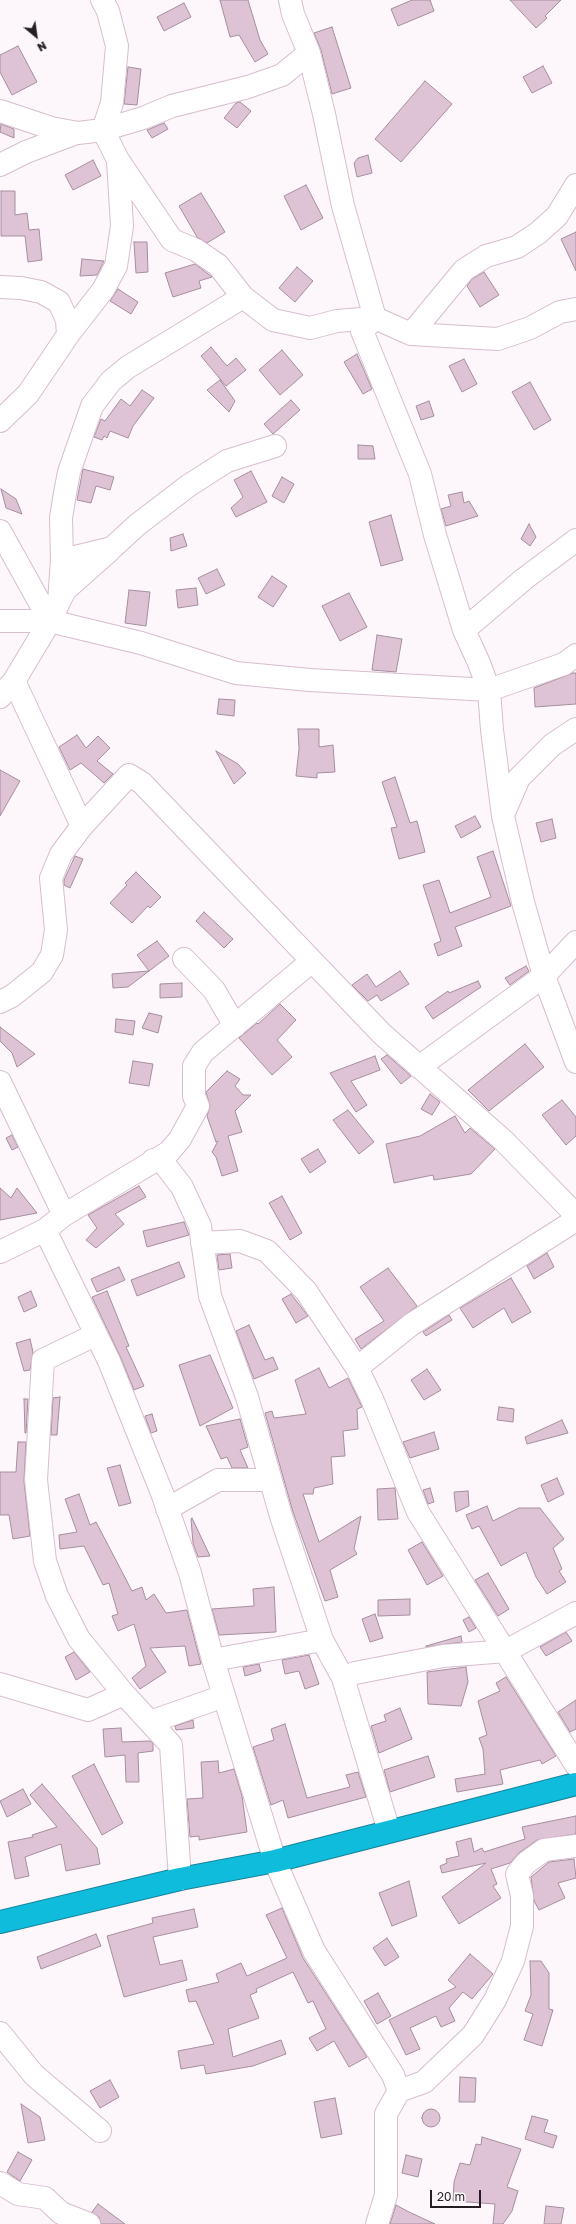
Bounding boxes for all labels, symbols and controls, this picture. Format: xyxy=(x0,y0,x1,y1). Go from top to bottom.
north arrow xyxy=(16,16,56,56)
text: N xyxy=(35,39,49,55)
scale bar xyxy=(432,2182,483,2208)
text: 20 m xyxy=(437,2189,465,2204)

